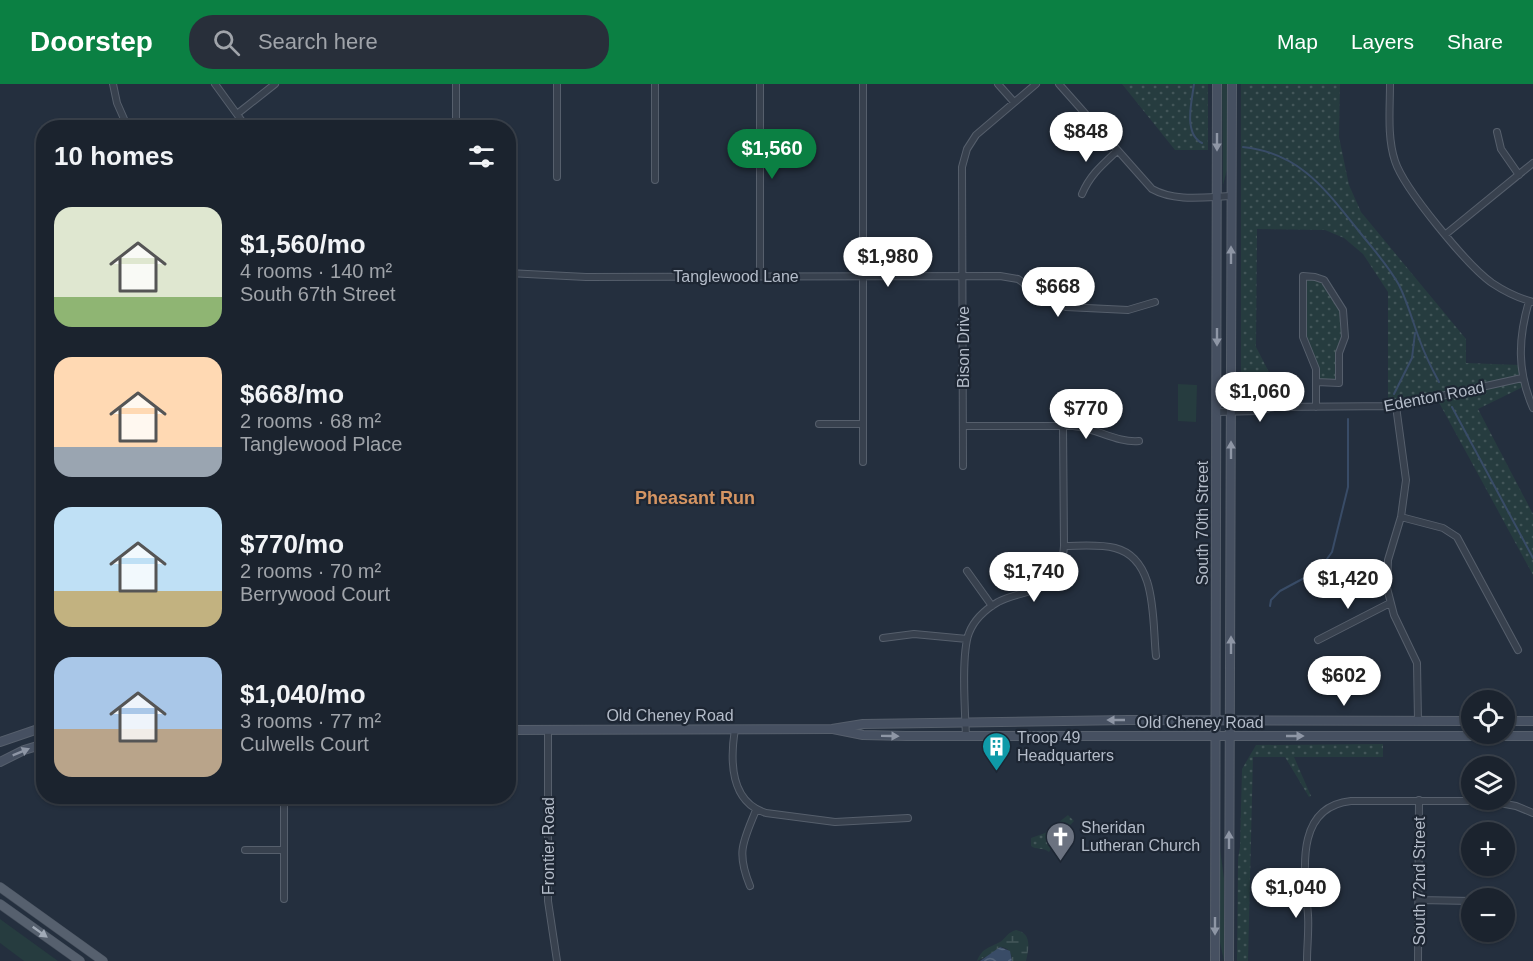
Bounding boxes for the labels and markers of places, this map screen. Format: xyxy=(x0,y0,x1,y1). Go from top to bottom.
pin: $848 xyxy=(1050,112,1122,163)
pin: $1,560 xyxy=(723,129,821,180)
pin: $1,980 xyxy=(839,237,937,288)
pin: $668 xyxy=(1022,267,1094,318)
pin: $1,060 xyxy=(1211,372,1309,423)
pin: $770 xyxy=(1050,389,1122,440)
pin: $1,740 xyxy=(985,552,1083,603)
pin: $1,420 xyxy=(1299,559,1397,610)
pin: $602 xyxy=(1308,656,1380,707)
place label: Troop 49 Headquarters xyxy=(1017,729,1114,764)
building icon: Troop 49 Headquarters xyxy=(980,730,1012,772)
place label: Sheridan Lutheran Church xyxy=(1081,819,1200,854)
church icon: Sheridan Lutheran Church xyxy=(1044,820,1076,862)
pin: $1,040 xyxy=(1247,868,1345,919)

